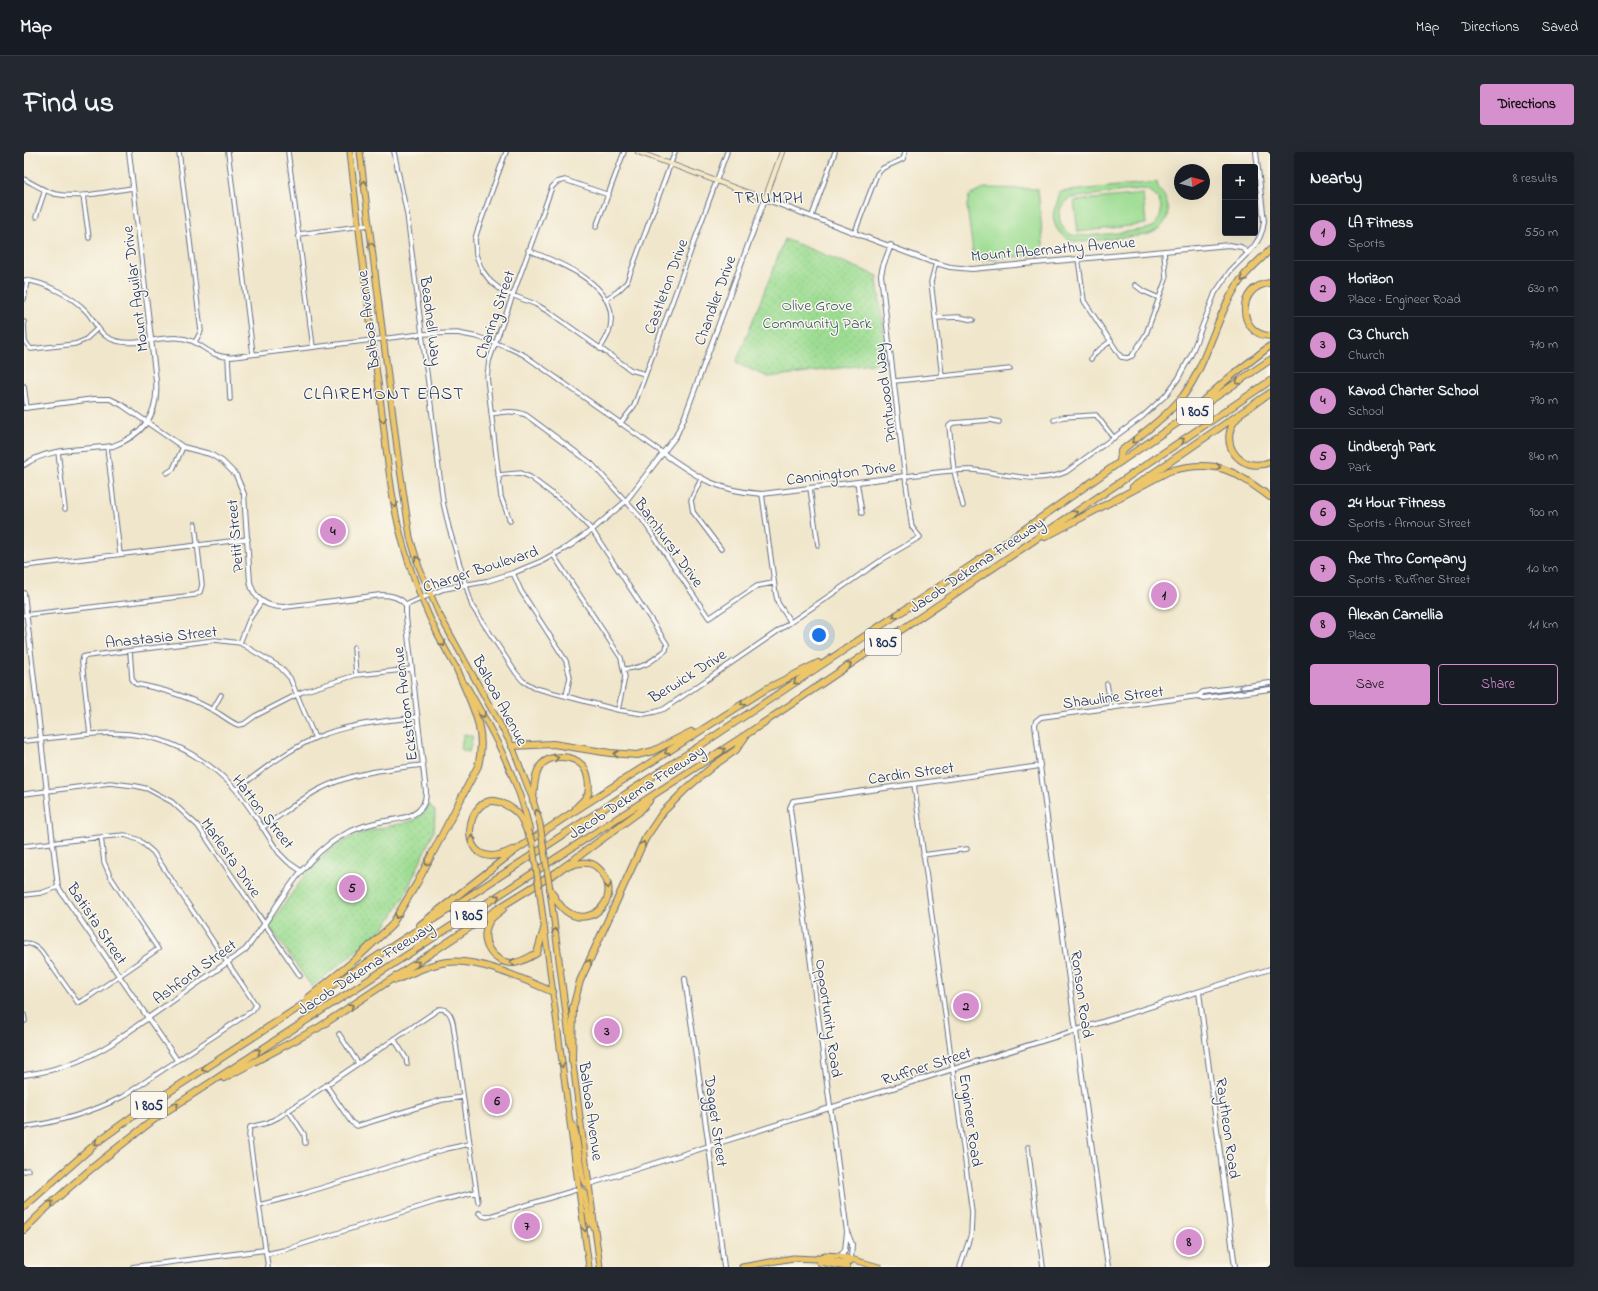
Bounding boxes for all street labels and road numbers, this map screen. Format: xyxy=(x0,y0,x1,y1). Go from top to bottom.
street label: Mount Aguilar Drive xyxy=(116,223,156,353)
street label: Mount Abernathy Avenue xyxy=(970,231,1137,269)
street label: Castleton Drive xyxy=(639,235,696,338)
street label: Chandler Drive xyxy=(689,252,744,349)
street label: Charing Street xyxy=(470,267,522,362)
street label: Balboa Avenue xyxy=(351,268,387,372)
street label: Beadnell Way xyxy=(413,274,447,367)
street label: Printwood Way xyxy=(868,342,904,444)
road number: I 805 xyxy=(1177,398,1213,424)
street label: Cannington Drive xyxy=(785,455,898,493)
street label: Barnhurst Drive xyxy=(627,493,709,593)
street label: Petit Street xyxy=(221,498,251,573)
street label: Jacob Dekema Freeway xyxy=(905,511,1050,620)
street label: Charger Boulevard xyxy=(420,540,541,600)
street label: Anastasia Street xyxy=(104,620,219,656)
road number: I 805 xyxy=(865,629,901,655)
street label: Berwick Drive xyxy=(644,643,732,711)
street label: Eckstrom Avenue xyxy=(387,644,425,762)
street label: Balboa Avenue xyxy=(465,651,534,751)
street label: Shawline Street xyxy=(1061,680,1166,716)
street label: Jacob Dekema Freeway xyxy=(564,739,710,846)
street label: Cardin Street xyxy=(867,756,956,792)
street label: Hatton Street xyxy=(226,770,300,855)
street label: Marlesta Drive xyxy=(194,813,267,904)
street label: Batista Street xyxy=(60,878,133,970)
road number: I 805 xyxy=(451,902,487,928)
street label: Jacob Dekema Freeway xyxy=(293,915,439,1022)
street label: Ashford Street xyxy=(148,934,243,1011)
street label: Ronson Road xyxy=(1063,949,1099,1040)
street label: Opportunity Road xyxy=(808,957,848,1079)
street label: Ruffner Street xyxy=(879,1041,975,1093)
street label: Balboa Avenue xyxy=(571,1059,609,1163)
street label: Engineer Road xyxy=(952,1072,988,1168)
street label: Dagget Street xyxy=(697,1073,733,1169)
street label: Raytheon Road xyxy=(1208,1076,1246,1180)
road number: I 805 xyxy=(131,1092,167,1118)

